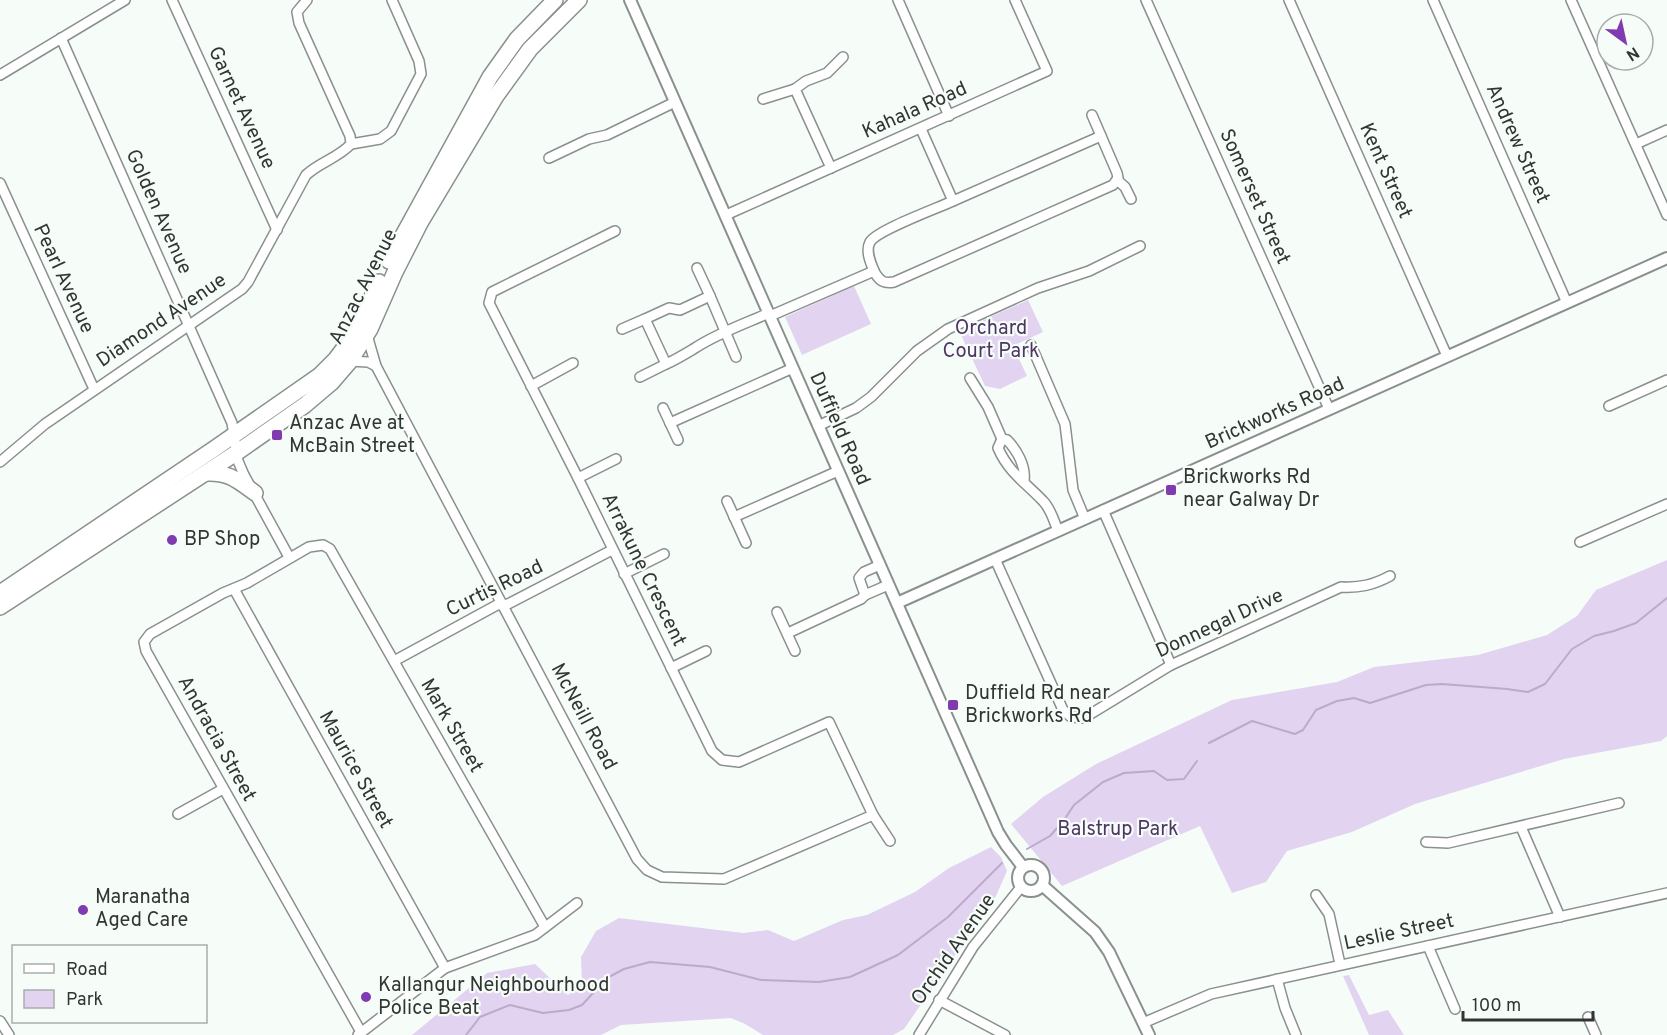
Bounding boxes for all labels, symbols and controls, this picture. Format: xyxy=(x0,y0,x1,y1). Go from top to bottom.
north arrow xyxy=(1595,12,1655,72)
text: N xyxy=(1622,41,1642,64)
street label: Garnet Avenue xyxy=(201,42,281,174)
street label: Kahala Road xyxy=(859,76,971,146)
street label: Andrew Street xyxy=(1479,80,1555,208)
street label: Kent Street xyxy=(1352,119,1418,223)
street label: Somerset Street xyxy=(1213,125,1295,269)
street label: Golden Avenue xyxy=(119,145,197,279)
street label: Pearl Avenue xyxy=(26,220,100,338)
street label: Anzac Avenue xyxy=(324,225,404,349)
street label: Diamond Avenue xyxy=(92,268,232,374)
park label: Orchard Court Park xyxy=(942,316,1040,365)
street label: Duffield Road xyxy=(802,368,876,490)
street label: Brickworks Road xyxy=(1201,372,1349,456)
place label: Anzac Ave at McBain Street xyxy=(289,411,415,460)
marker: Anzac Ave at McBain Street xyxy=(270,428,284,442)
place label: Brickworks Rd near Galway Dr xyxy=(1183,465,1320,514)
marker: Brickworks Rd near Galway Dr xyxy=(1164,483,1178,497)
street label: Arrakune Crescent xyxy=(595,489,691,651)
place label: BP Shop xyxy=(184,527,260,553)
marker: BP Shop xyxy=(165,533,179,547)
street label: Curtis Road xyxy=(442,554,548,624)
street label: Donnegal Drive xyxy=(1152,583,1288,665)
street label: McNeill Road xyxy=(544,659,622,775)
street label: Andracia Street xyxy=(171,671,261,807)
street label: Mark Street xyxy=(414,674,488,778)
place label: Duffield Rd near Brickworks Rd xyxy=(965,681,1110,730)
marker: Duffield Rd near Brickworks Rd xyxy=(946,698,960,712)
street label: Maurice Street xyxy=(312,706,398,834)
park label: Balstrup Park xyxy=(1057,817,1179,843)
place label: Maranatha Aged Care xyxy=(95,885,190,934)
street label: Orchid Avenue xyxy=(906,889,1002,1011)
marker: Maranatha Aged Care xyxy=(76,903,90,917)
street label: Leslie Street xyxy=(1342,909,1456,957)
legend xyxy=(12,945,207,1023)
text: Road xyxy=(66,959,108,982)
place label: Kallangur Neighbourhood Police Beat xyxy=(378,973,610,1022)
scale bar xyxy=(1463,984,1594,1022)
text: Park xyxy=(66,989,103,1012)
marker: Kallangur Neighbourhood Police Beat xyxy=(359,990,373,1004)
text: 100 m xyxy=(1472,995,1521,1018)

